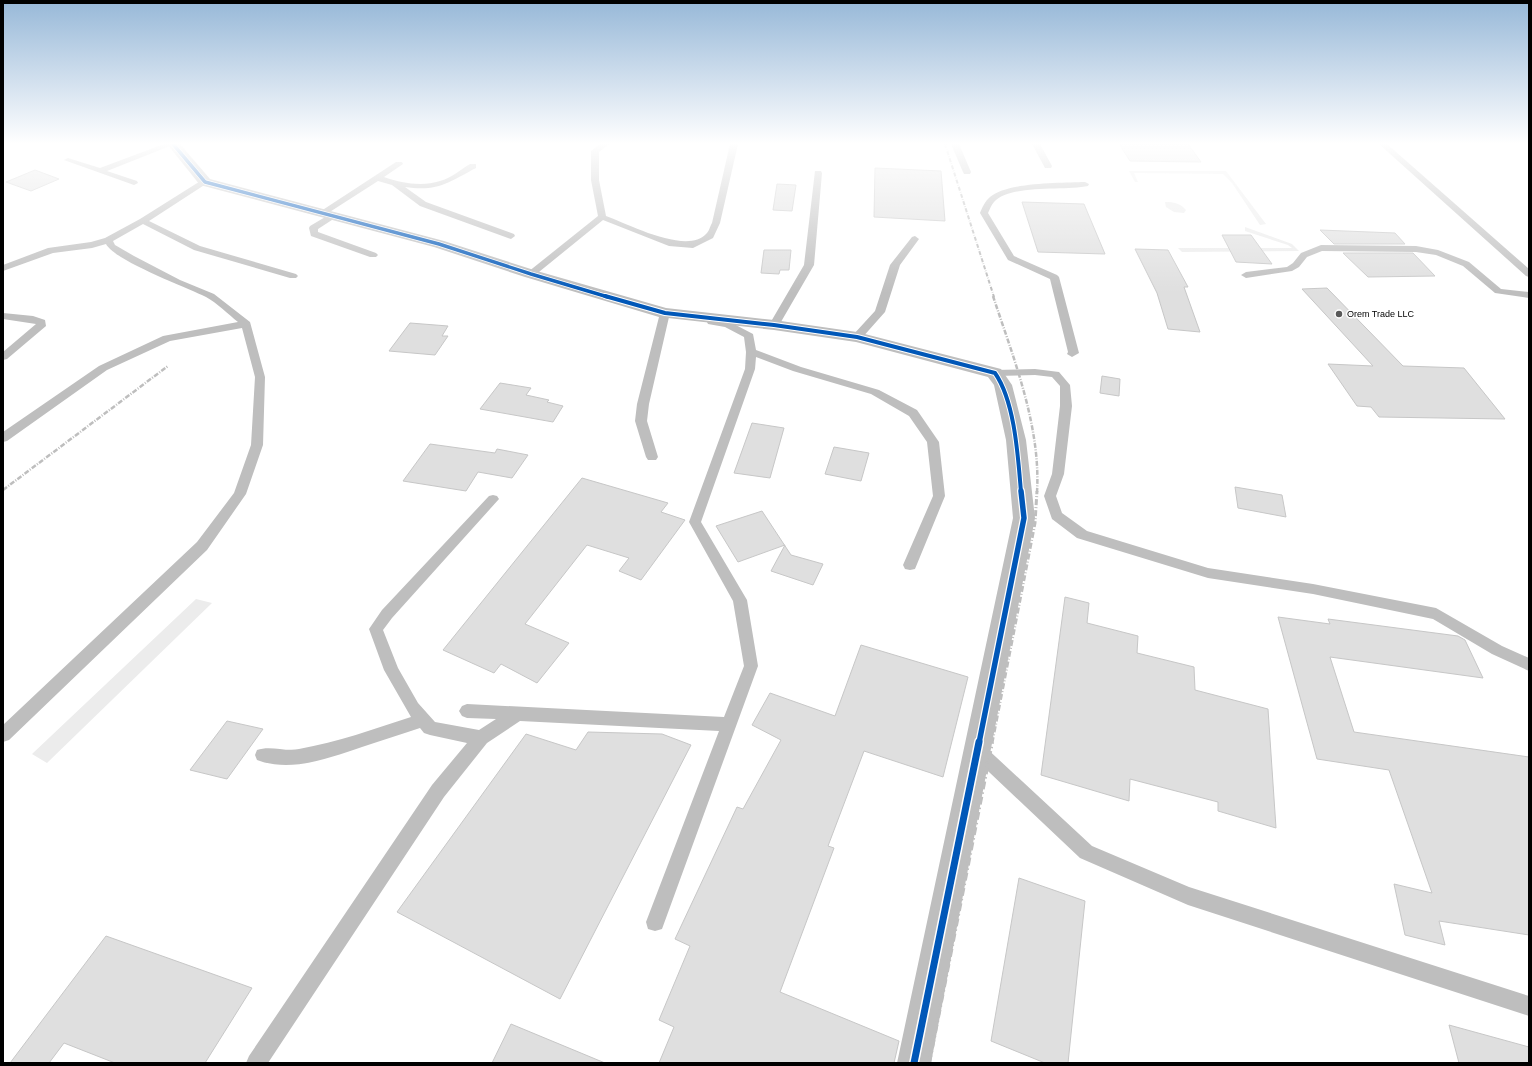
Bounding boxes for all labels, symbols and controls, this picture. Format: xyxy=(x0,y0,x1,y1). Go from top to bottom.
marker: Orem Trade LLC xyxy=(1334,309,1344,319)
place label: Orem Trade LLC xyxy=(1347,309,1415,319)

